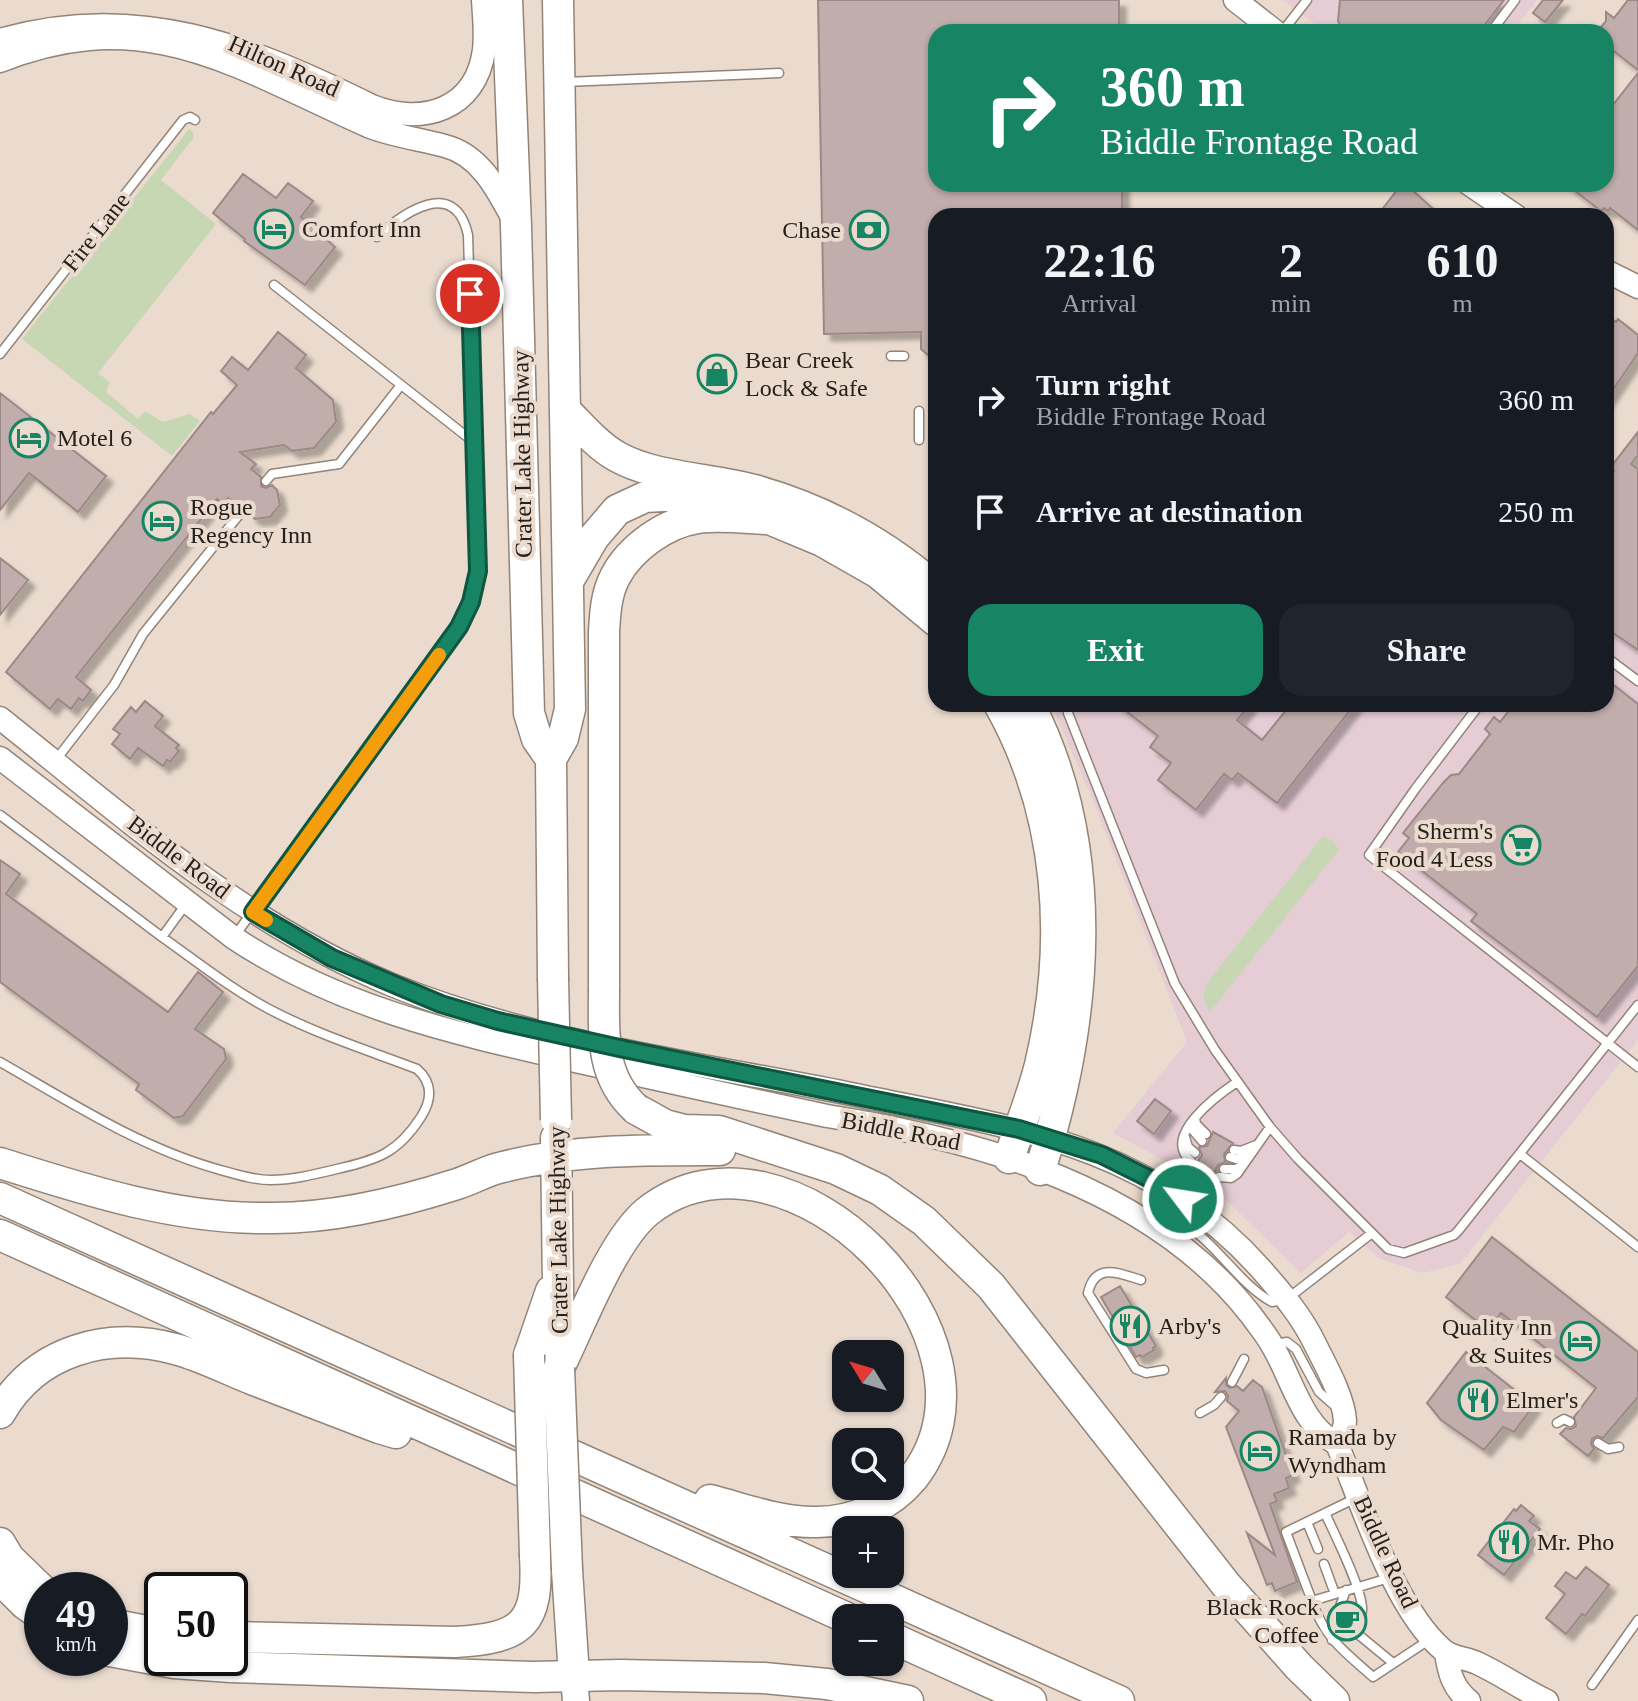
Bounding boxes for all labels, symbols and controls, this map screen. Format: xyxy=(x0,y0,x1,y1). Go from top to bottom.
street label: Hilton Road xyxy=(225,30,343,102)
icon: right xyxy=(968,56,1072,160)
text: 360 m xyxy=(1100,56,1245,118)
text: Biddle Frontage Road xyxy=(1100,122,1418,162)
street label: Fire Lane xyxy=(57,188,135,276)
hotel icon: Comfort Inn xyxy=(253,208,295,250)
bank icon: Chase xyxy=(848,209,890,251)
place label: Comfort Inn xyxy=(302,216,421,242)
place label: Chase xyxy=(782,217,841,243)
text: 22:16 xyxy=(1043,234,1155,287)
text: 2 xyxy=(1279,234,1303,287)
text: 610 xyxy=(1427,234,1499,287)
pin xyxy=(436,260,504,328)
icon: arrive xyxy=(448,272,492,316)
text: Arrival xyxy=(1062,289,1137,318)
text: min xyxy=(1271,289,1311,318)
text: m xyxy=(1452,289,1473,318)
place label: Bear Creek Lock & Safe xyxy=(745,347,868,401)
street label: Crater Lake Highway xyxy=(507,350,537,558)
shop icon: Bear Creek Lock & Safe xyxy=(696,353,738,395)
text: Turn right xyxy=(1036,368,1171,401)
icon: right xyxy=(968,378,1012,422)
text: 360 m xyxy=(1498,383,1574,416)
text: Biddle Frontage Road xyxy=(1036,402,1266,431)
hotel icon: Motel 6 xyxy=(8,417,50,459)
place label: Motel 6 xyxy=(57,425,132,451)
icon: arrive xyxy=(968,490,1012,534)
place label: Rogue Regency Inn xyxy=(190,494,312,548)
text: Arrive at destination xyxy=(1036,495,1303,528)
text: 250 m xyxy=(1498,495,1574,528)
hotel icon: Rogue Regency Inn xyxy=(141,500,183,542)
button: Exit xyxy=(968,604,1263,696)
button: Share xyxy=(1279,604,1574,696)
street label: Biddle Road xyxy=(123,810,235,904)
place label: Sherm's Food 4 Less xyxy=(1376,818,1493,872)
supermarket icon: Sherm's Food 4 Less xyxy=(1500,824,1542,866)
street label: Biddle Road xyxy=(839,1107,963,1155)
street label: Crater Lake Highway xyxy=(543,1126,573,1334)
position arrow xyxy=(1141,1157,1225,1241)
restaurant icon: Arby's xyxy=(1109,1305,1151,1347)
place label: Arby's xyxy=(1158,1313,1221,1339)
place label: Quality Inn & Suites xyxy=(1442,1314,1552,1368)
hotel icon: Quality Inn & Suites xyxy=(1559,1320,1601,1362)
north arrow xyxy=(832,1340,904,1412)
map controls xyxy=(832,1340,904,1676)
restaurant icon: Elmer's xyxy=(1457,1379,1499,1421)
place label: Elmer's xyxy=(1506,1387,1578,1413)
place label: Ramada by Wyndham xyxy=(1288,1424,1397,1478)
button: search xyxy=(832,1428,904,1500)
hotel icon: Ramada by Wyndham xyxy=(1239,1430,1281,1472)
street label: Biddle Road xyxy=(1349,1492,1423,1612)
button: + xyxy=(832,1516,904,1588)
restaurant icon: Mr. Pho xyxy=(1488,1521,1530,1563)
place label: Mr. Pho xyxy=(1537,1529,1614,1555)
speed limit sign: 50 xyxy=(144,1572,248,1676)
text: 49 xyxy=(56,1591,96,1636)
place label: Black Rock Coffee xyxy=(1206,1594,1319,1648)
cafe icon: Black Rock Coffee xyxy=(1326,1600,1368,1642)
button: − xyxy=(832,1604,904,1676)
text: km/h xyxy=(55,1633,97,1655)

